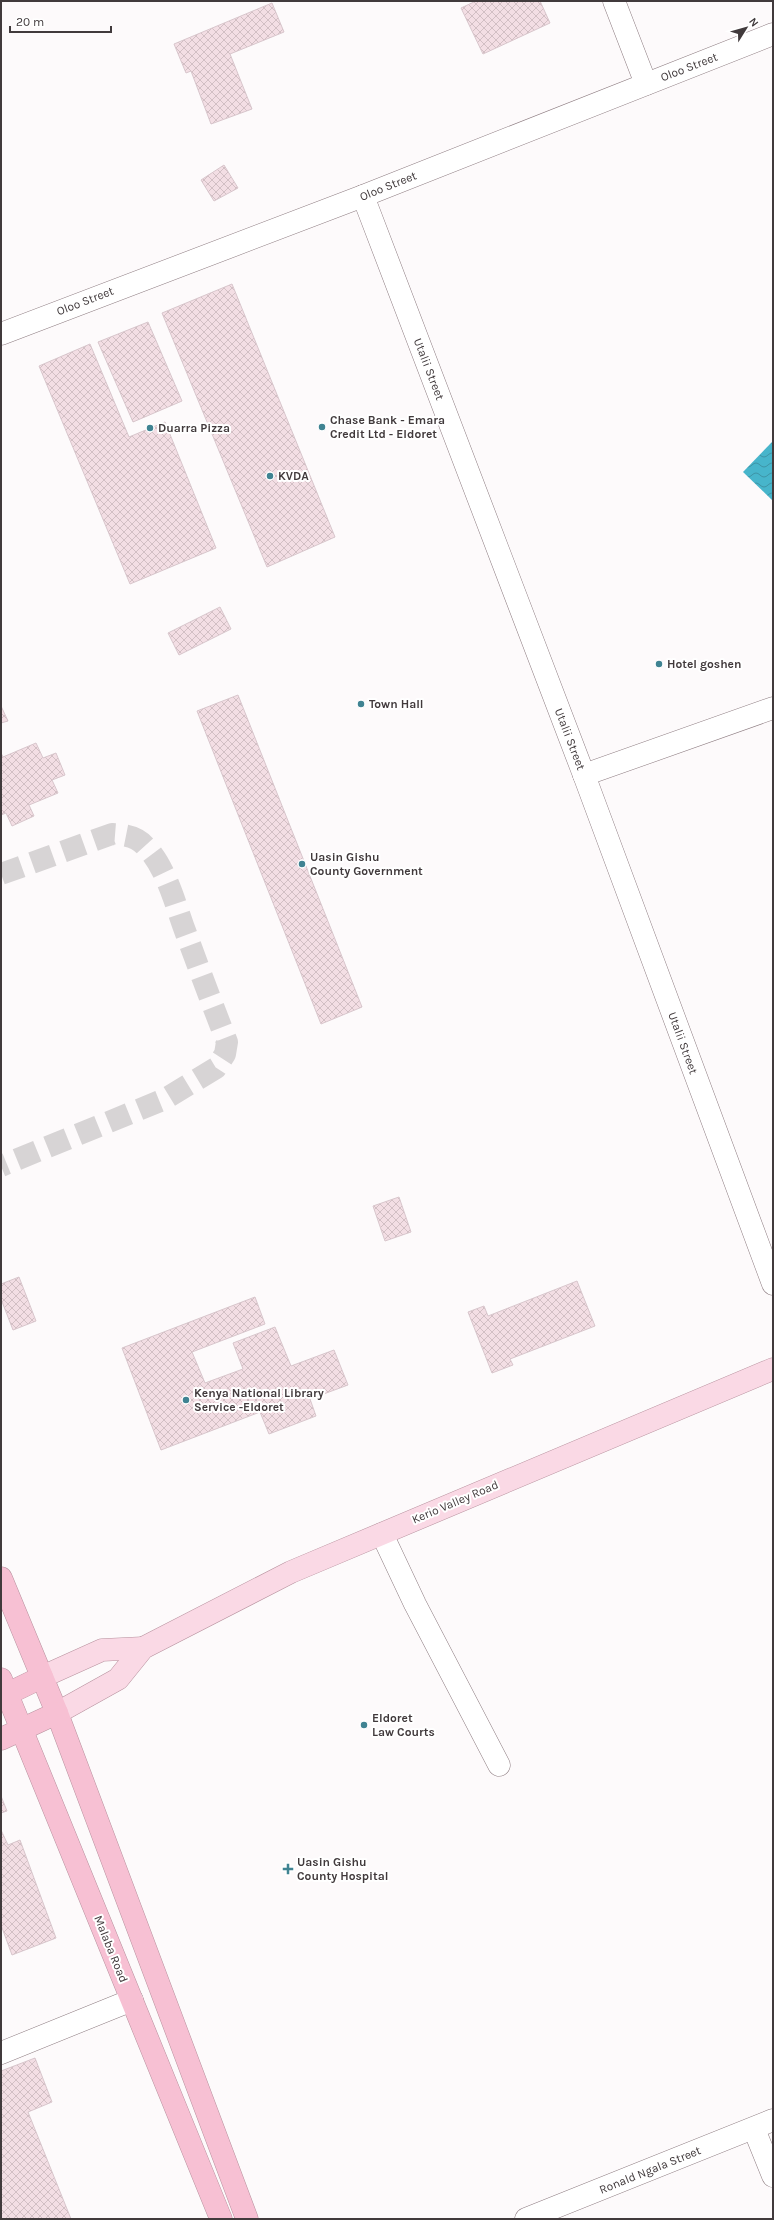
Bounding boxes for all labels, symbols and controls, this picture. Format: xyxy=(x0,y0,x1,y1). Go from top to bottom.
scale bar xyxy=(10,8,111,34)
north arrow xyxy=(726,8,766,48)
text: 20 m xyxy=(16,15,44,29)
text: N xyxy=(746,15,761,29)
street label: Oloo Street xyxy=(658,50,720,84)
street label: Oloo Street xyxy=(358,168,419,204)
street label: Oloo Street xyxy=(54,284,116,318)
street label: Utalii Street xyxy=(411,336,447,402)
place label: Chase Bank - Emara Credit Ltd - Eldoret xyxy=(330,413,445,441)
place label: Duarra Pizza xyxy=(158,421,230,435)
marker: Chase Bank - Emara Credit Ltd - Eldoret xyxy=(317,422,327,432)
marker: Duarra Pizza xyxy=(145,423,155,433)
place label: KVDA xyxy=(278,469,309,483)
marker: KVDA xyxy=(265,471,275,481)
place label: Hotel goshen xyxy=(667,657,741,671)
marker: Hotel goshen xyxy=(654,659,664,669)
place label: Town Hall xyxy=(369,697,423,711)
marker: Town Hall xyxy=(356,699,366,709)
street label: Utalii Street xyxy=(552,706,588,772)
place label: Uasin Gishu County Government xyxy=(310,850,423,878)
marker: Uasin Gishu County Government xyxy=(297,859,307,869)
street label: Utalii Street xyxy=(665,1010,701,1077)
place label: Kenya National Library Service -Eldoret xyxy=(194,1386,324,1414)
marker: Kenya National Library Service -Eldoret xyxy=(181,1395,191,1405)
street label: Kerio Valley Road xyxy=(410,1477,500,1527)
place label: Eldoret Law Courts xyxy=(372,1711,435,1739)
marker: Eldoret Law Courts xyxy=(359,1720,369,1730)
place label: Uasin Gishu County Hospital xyxy=(297,1855,388,1883)
marker: Uasin Gishu County Hospital xyxy=(282,1863,294,1875)
street label: Malaba Road xyxy=(91,1913,131,1985)
street label: Ronald Ngala Street xyxy=(597,2143,703,2197)

